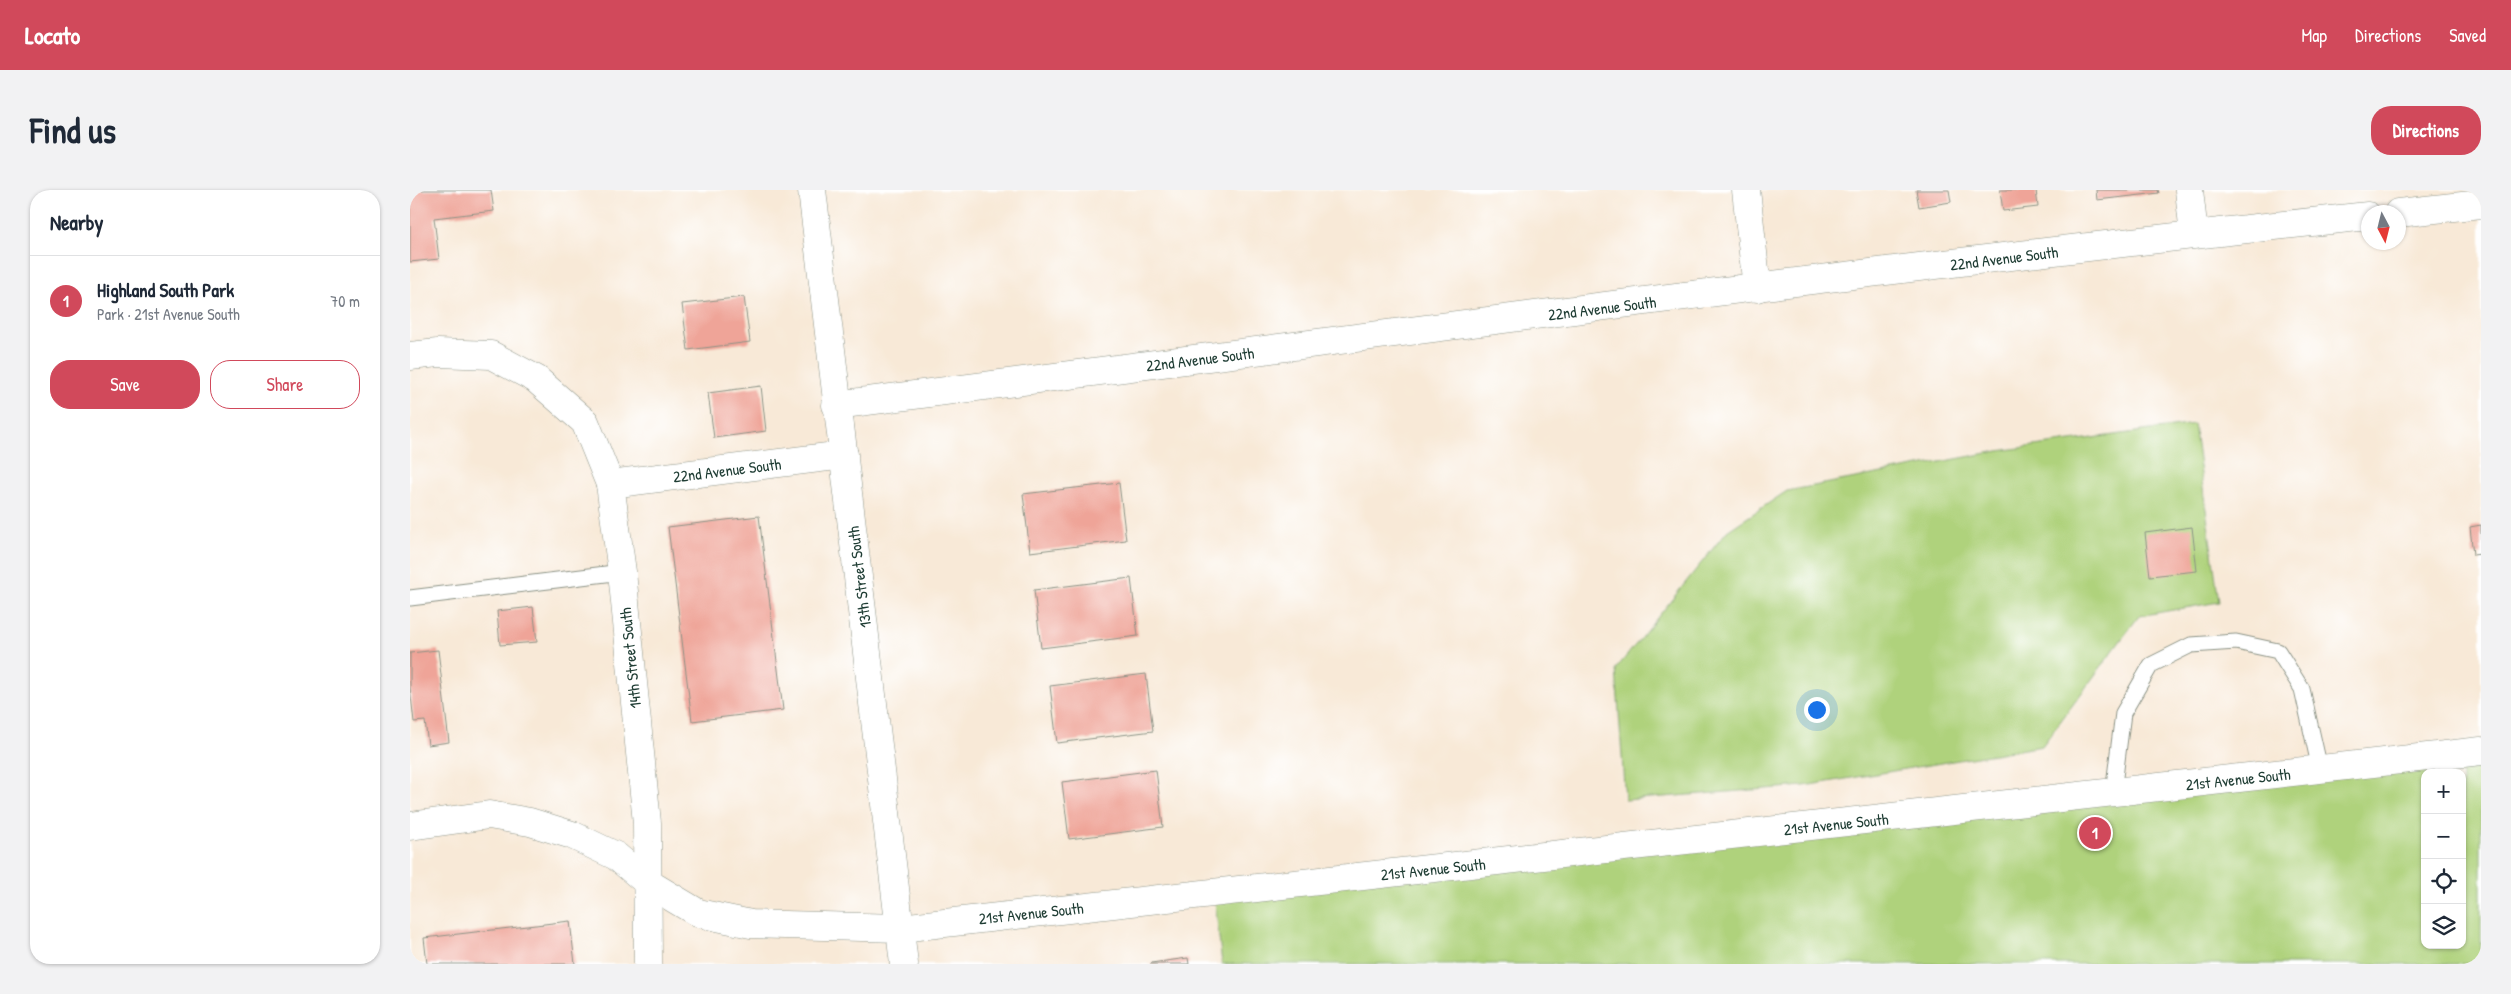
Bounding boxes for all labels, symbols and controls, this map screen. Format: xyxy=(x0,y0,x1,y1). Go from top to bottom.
text: Locato xyxy=(25,19,80,51)
text: Map xyxy=(2302,23,2327,48)
text: Directions xyxy=(2355,23,2421,48)
text: Saved xyxy=(2449,23,2486,48)
button: Directions xyxy=(2371,106,2481,155)
text: Find us xyxy=(30,107,116,154)
north arrow xyxy=(2361,205,2406,250)
text: Nearby xyxy=(50,208,103,237)
street label: 22nd Avenue South xyxy=(1949,240,2060,276)
text: Highland South Park xyxy=(97,277,234,303)
text: 1 xyxy=(63,290,69,312)
text: 70 m xyxy=(330,290,360,312)
street label: 22nd Avenue South xyxy=(1547,290,1658,326)
text: Park · 21st Avenue South xyxy=(97,303,240,325)
street label: 22nd Avenue South xyxy=(1145,341,1256,377)
button: Save xyxy=(50,360,200,409)
button: Share xyxy=(210,360,360,409)
street label: 22nd Avenue South xyxy=(672,452,783,488)
street label: 13th Street South xyxy=(842,525,876,629)
street label: 14th Street South xyxy=(614,606,646,709)
your location xyxy=(1804,697,1830,723)
street label: 21st Avenue South xyxy=(2184,763,2292,795)
map controls xyxy=(2421,769,2466,949)
button: + xyxy=(2421,769,2466,814)
street label: 21st Avenue South xyxy=(1782,808,1890,840)
pin: 1 xyxy=(2079,814,2111,852)
button: − xyxy=(2421,814,2466,859)
street label: 21st Avenue South xyxy=(1379,853,1487,885)
button: locate xyxy=(2421,859,2466,904)
street label: 21st Avenue South xyxy=(977,897,1085,929)
button: layers xyxy=(2421,904,2466,949)

